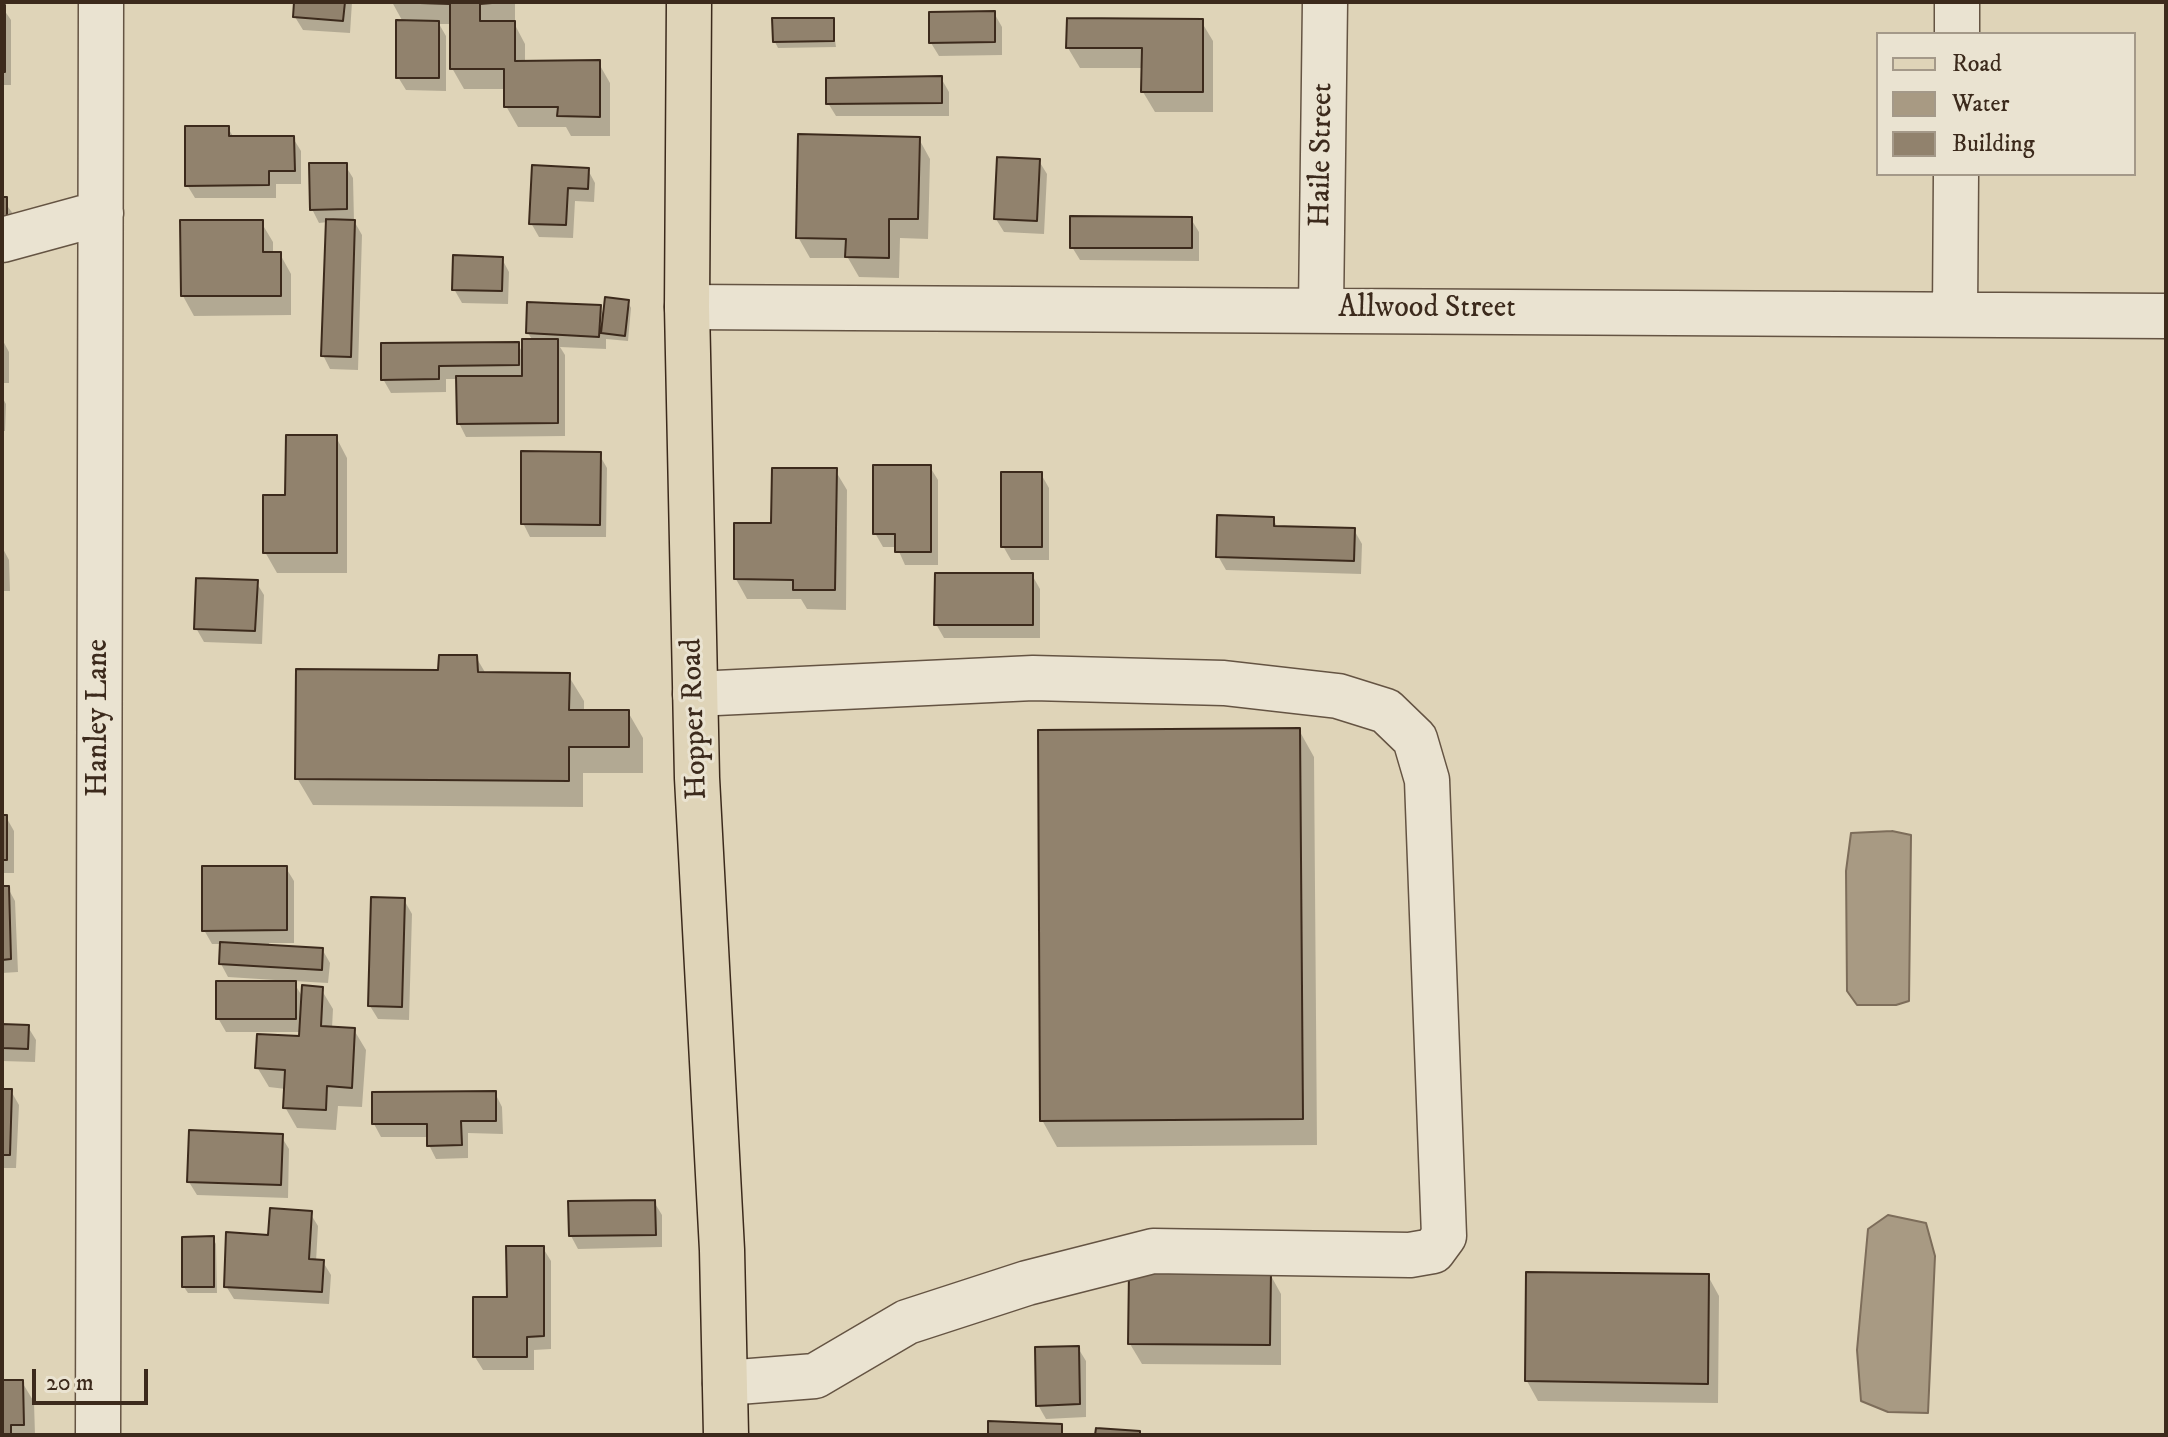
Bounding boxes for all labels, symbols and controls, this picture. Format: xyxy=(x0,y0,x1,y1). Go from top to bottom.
legend xyxy=(1876,32,2136,176)
text: Road xyxy=(1952,49,2002,79)
street label: Haile Street xyxy=(1304,83,1342,227)
text: Water xyxy=(1952,89,2009,119)
text: Building xyxy=(1952,129,2035,159)
street label: Allwood Street xyxy=(1338,292,1516,328)
street label: Hopper Road xyxy=(675,638,717,800)
street label: Hanley Lane xyxy=(82,639,118,797)
scale bar xyxy=(36,1353,152,1403)
text: 20 m xyxy=(46,1368,94,1398)

